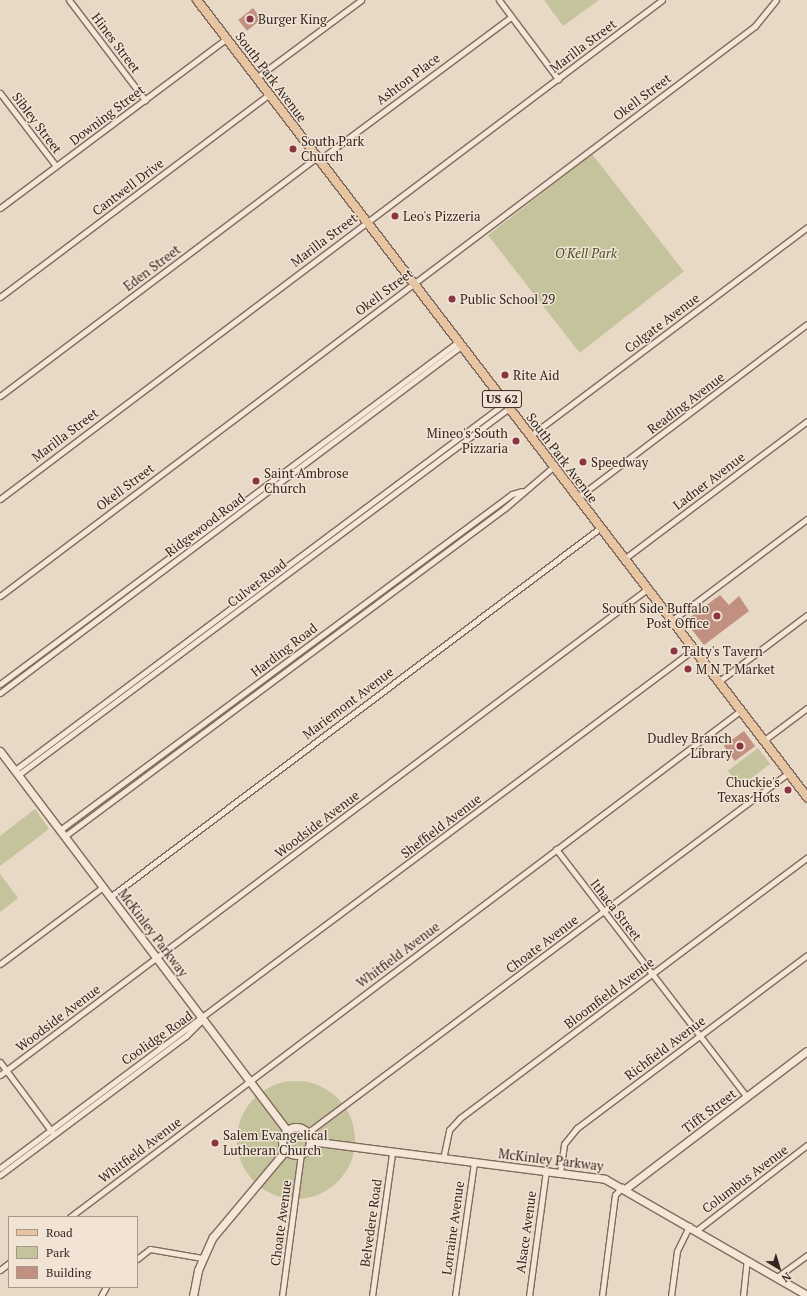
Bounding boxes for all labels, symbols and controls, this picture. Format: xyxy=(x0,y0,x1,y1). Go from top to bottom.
street label: Hines Street xyxy=(88,10,144,76)
place label: Burger King xyxy=(258,11,327,27)
marker: Burger King xyxy=(245,14,255,24)
street label: Marilla Street xyxy=(547,16,619,76)
street label: South Park Avenue xyxy=(232,29,310,125)
street label: Ashton Place xyxy=(373,50,443,108)
street label: Okell Street xyxy=(610,70,674,124)
street label: Downing Street xyxy=(66,82,148,148)
street label: Sibley Street xyxy=(9,89,65,157)
place label: South Park Church xyxy=(301,134,364,165)
marker: South Park Church xyxy=(288,144,298,154)
street label: Cantwell Drive xyxy=(89,155,167,219)
place label: Leo's Pizzeria xyxy=(403,208,481,224)
street label: Marilla Street xyxy=(288,210,360,270)
marker: Leo's Pizzeria xyxy=(390,211,400,221)
street label: Eden Street xyxy=(121,242,183,294)
park label: O'Kell Park xyxy=(555,245,617,261)
street label: Okell Street xyxy=(352,265,416,319)
street label: Colgate Avenue xyxy=(622,290,702,356)
place label: Public School 29 xyxy=(460,291,555,307)
marker: Public School 29 xyxy=(447,294,457,304)
place label: Rite Aid xyxy=(513,367,560,383)
street label: Reading Avenue xyxy=(644,369,728,437)
marker: Rite Aid xyxy=(500,370,510,380)
road number: US 62 xyxy=(481,389,523,409)
street label: Marilla Street xyxy=(29,405,101,465)
street label: South Park Avenue xyxy=(523,410,601,506)
place label: Mineo's South Pizzaria xyxy=(427,426,508,457)
marker: Mineo's South Pizzaria xyxy=(511,436,521,446)
street label: Ladner Avenue xyxy=(670,449,748,513)
place label: Speedway xyxy=(591,454,648,470)
marker: Speedway xyxy=(578,457,588,467)
street label: Okell Street xyxy=(93,460,157,514)
place label: Saint Ambrose Church xyxy=(264,466,349,497)
marker: Saint Ambrose Church xyxy=(251,476,261,486)
street label: Ridgewood Road xyxy=(162,490,248,560)
street label: Culver Road xyxy=(224,556,290,610)
place label: South Side Buffalo Post Office xyxy=(602,601,709,632)
marker: South Side Buffalo Post Office xyxy=(712,611,722,621)
street label: Harding Road xyxy=(248,620,320,680)
place label: Talty's Tavern xyxy=(682,643,763,659)
marker: Talty's Tavern xyxy=(669,646,679,656)
place label: M N T Market xyxy=(696,661,775,677)
street label: Mariemont Avenue xyxy=(299,664,397,742)
marker: M N T Market xyxy=(683,664,693,674)
place label: Dudley Branch Library xyxy=(647,731,732,762)
marker: Dudley Branch Library xyxy=(735,741,745,751)
place label: Chuckie's Texas Hots xyxy=(717,775,780,806)
marker: Chuckie's Texas Hots xyxy=(783,785,793,795)
street label: Woodside Avenue xyxy=(272,787,362,861)
street label: Sheffield Avenue xyxy=(398,791,484,861)
street label: Ithaca Street xyxy=(587,876,645,944)
street label: McKinley Parkway xyxy=(115,886,191,980)
street label: Choate Avenue xyxy=(503,912,581,976)
street label: Whitfield Avenue xyxy=(353,919,443,991)
street label: Bloomfield Avenue xyxy=(561,954,657,1032)
street label: Woodside Avenue xyxy=(13,981,103,1055)
street label: Coolidge Road xyxy=(119,1008,195,1068)
street label: Richfield Avenue xyxy=(622,1013,708,1083)
street label: Tifft Street xyxy=(679,1086,739,1136)
street label: Whitfield Avenue xyxy=(95,1114,185,1186)
place label: Salem Evangelical Lutheran Church xyxy=(223,1128,328,1159)
marker: Salem Evangelical Lutheran Church xyxy=(210,1138,220,1148)
street label: Columbus Avenue xyxy=(699,1142,791,1216)
street label: McKinley Parkway xyxy=(498,1146,604,1174)
street label: Belvedere Road xyxy=(357,1178,385,1268)
street label: Choate Avenue xyxy=(267,1179,295,1267)
street label: Lorraine Avenue xyxy=(439,1180,467,1276)
street label: Alsace Avenue xyxy=(512,1190,540,1274)
legend xyxy=(8,1216,138,1288)
text: Road xyxy=(46,1225,73,1240)
text: Park xyxy=(46,1245,70,1260)
north arrow xyxy=(759,1248,799,1288)
text: Building xyxy=(46,1265,91,1280)
text: N xyxy=(779,1269,794,1286)

